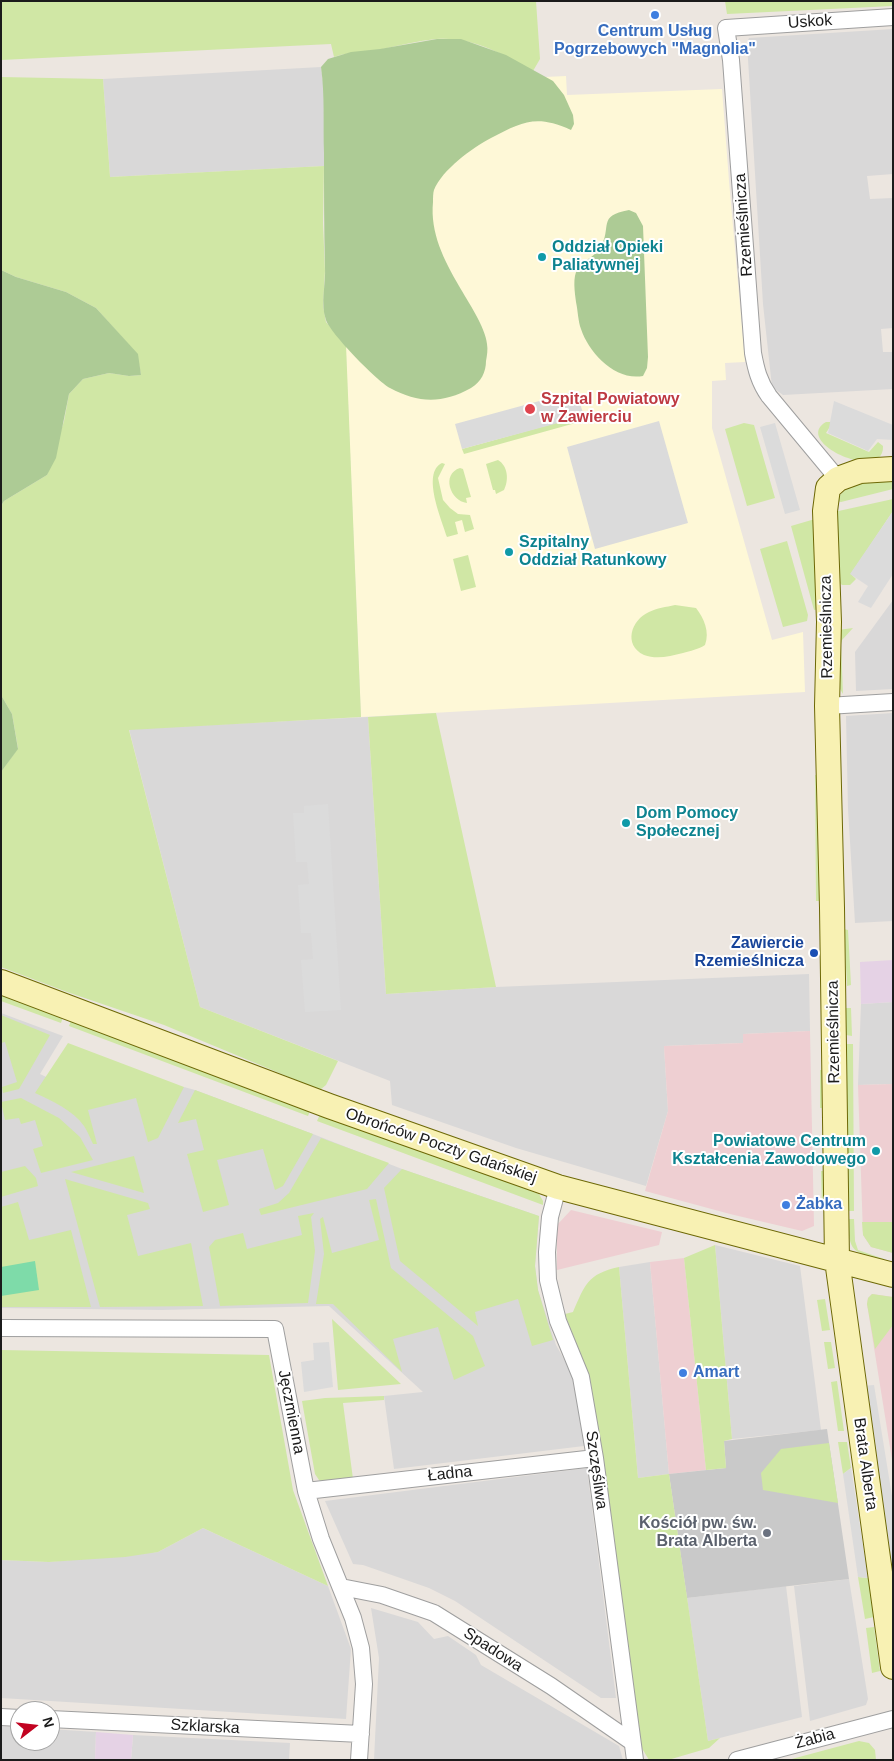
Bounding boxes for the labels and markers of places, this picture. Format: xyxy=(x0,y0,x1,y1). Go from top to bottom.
marker: Centrum Usług Pogrzebowych "Magnolia" xyxy=(649,9,661,21)
place label: Centrum Usług Pogrzebowych "Magnolia" xyxy=(554,22,756,60)
place label: Oddział Opieki Paliatywnej xyxy=(552,238,663,276)
marker: Oddział Opieki Paliatywnej xyxy=(536,251,548,263)
place label: Szpital Powiatowy w Zawierciu xyxy=(541,390,680,428)
marker: Szpital Powiatowy w Zawierciu xyxy=(523,402,537,416)
place label: Szpitalny Oddział Ratunkowy xyxy=(519,533,667,571)
marker: Szpitalny Oddział Ratunkowy xyxy=(503,546,515,558)
place label: Dom Pomocy Społecznej xyxy=(636,804,738,842)
marker: Dom Pomocy Społecznej xyxy=(620,817,632,829)
place label: Zawiercie Rzemieślnicza xyxy=(695,934,804,972)
marker: Zawiercie Rzemieślnicza xyxy=(808,947,820,959)
place label: Powiatowe Centrum Kształcenia Zawodowego xyxy=(672,1132,866,1170)
marker: Powiatowe Centrum Kształcenia Zawodowego xyxy=(870,1145,882,1157)
place label: Żabka xyxy=(796,1195,842,1215)
marker: Żabka xyxy=(780,1199,792,1211)
place label: Amart xyxy=(693,1363,739,1383)
marker: Amart xyxy=(677,1367,689,1379)
place label: Kościół pw. św. Brata Alberta xyxy=(639,1514,757,1552)
marker: Kościół pw. św. Brata Alberta xyxy=(761,1527,773,1539)

